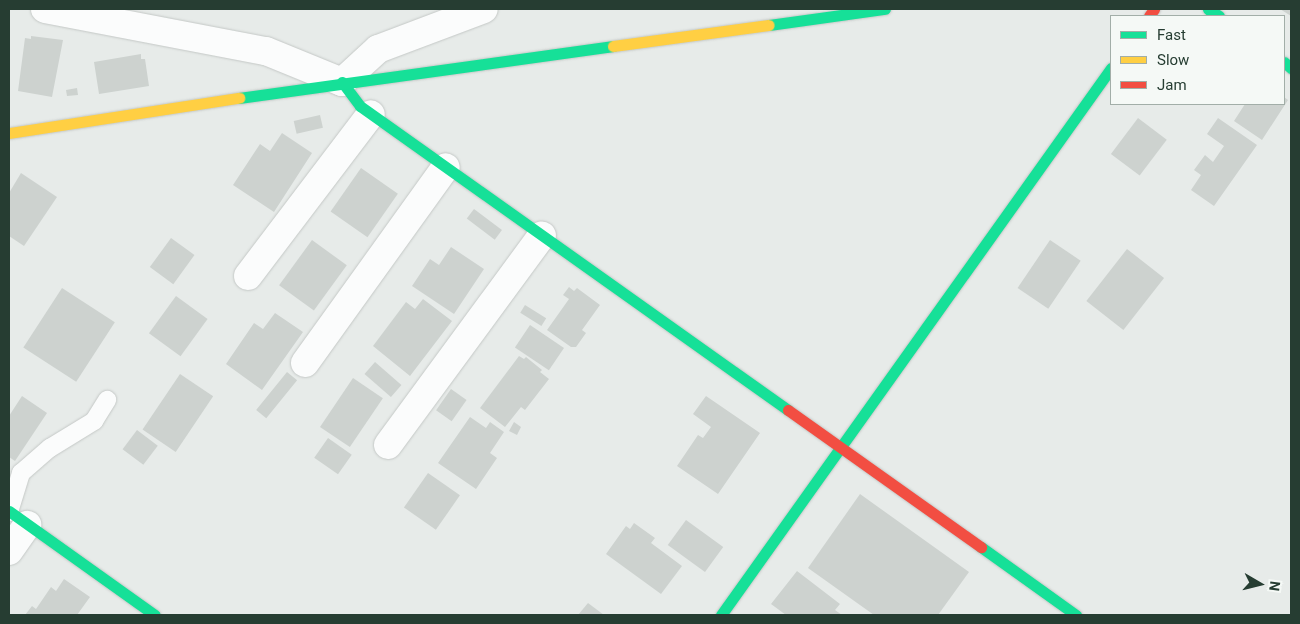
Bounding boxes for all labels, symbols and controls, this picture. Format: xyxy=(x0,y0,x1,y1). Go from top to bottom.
legend xyxy=(1110,15,1285,105)
text: Fast xyxy=(1157,26,1186,44)
text: Slow xyxy=(1157,51,1189,69)
text: Jam xyxy=(1157,76,1187,94)
north arrow xyxy=(1235,559,1285,609)
text: N xyxy=(1266,580,1283,592)

